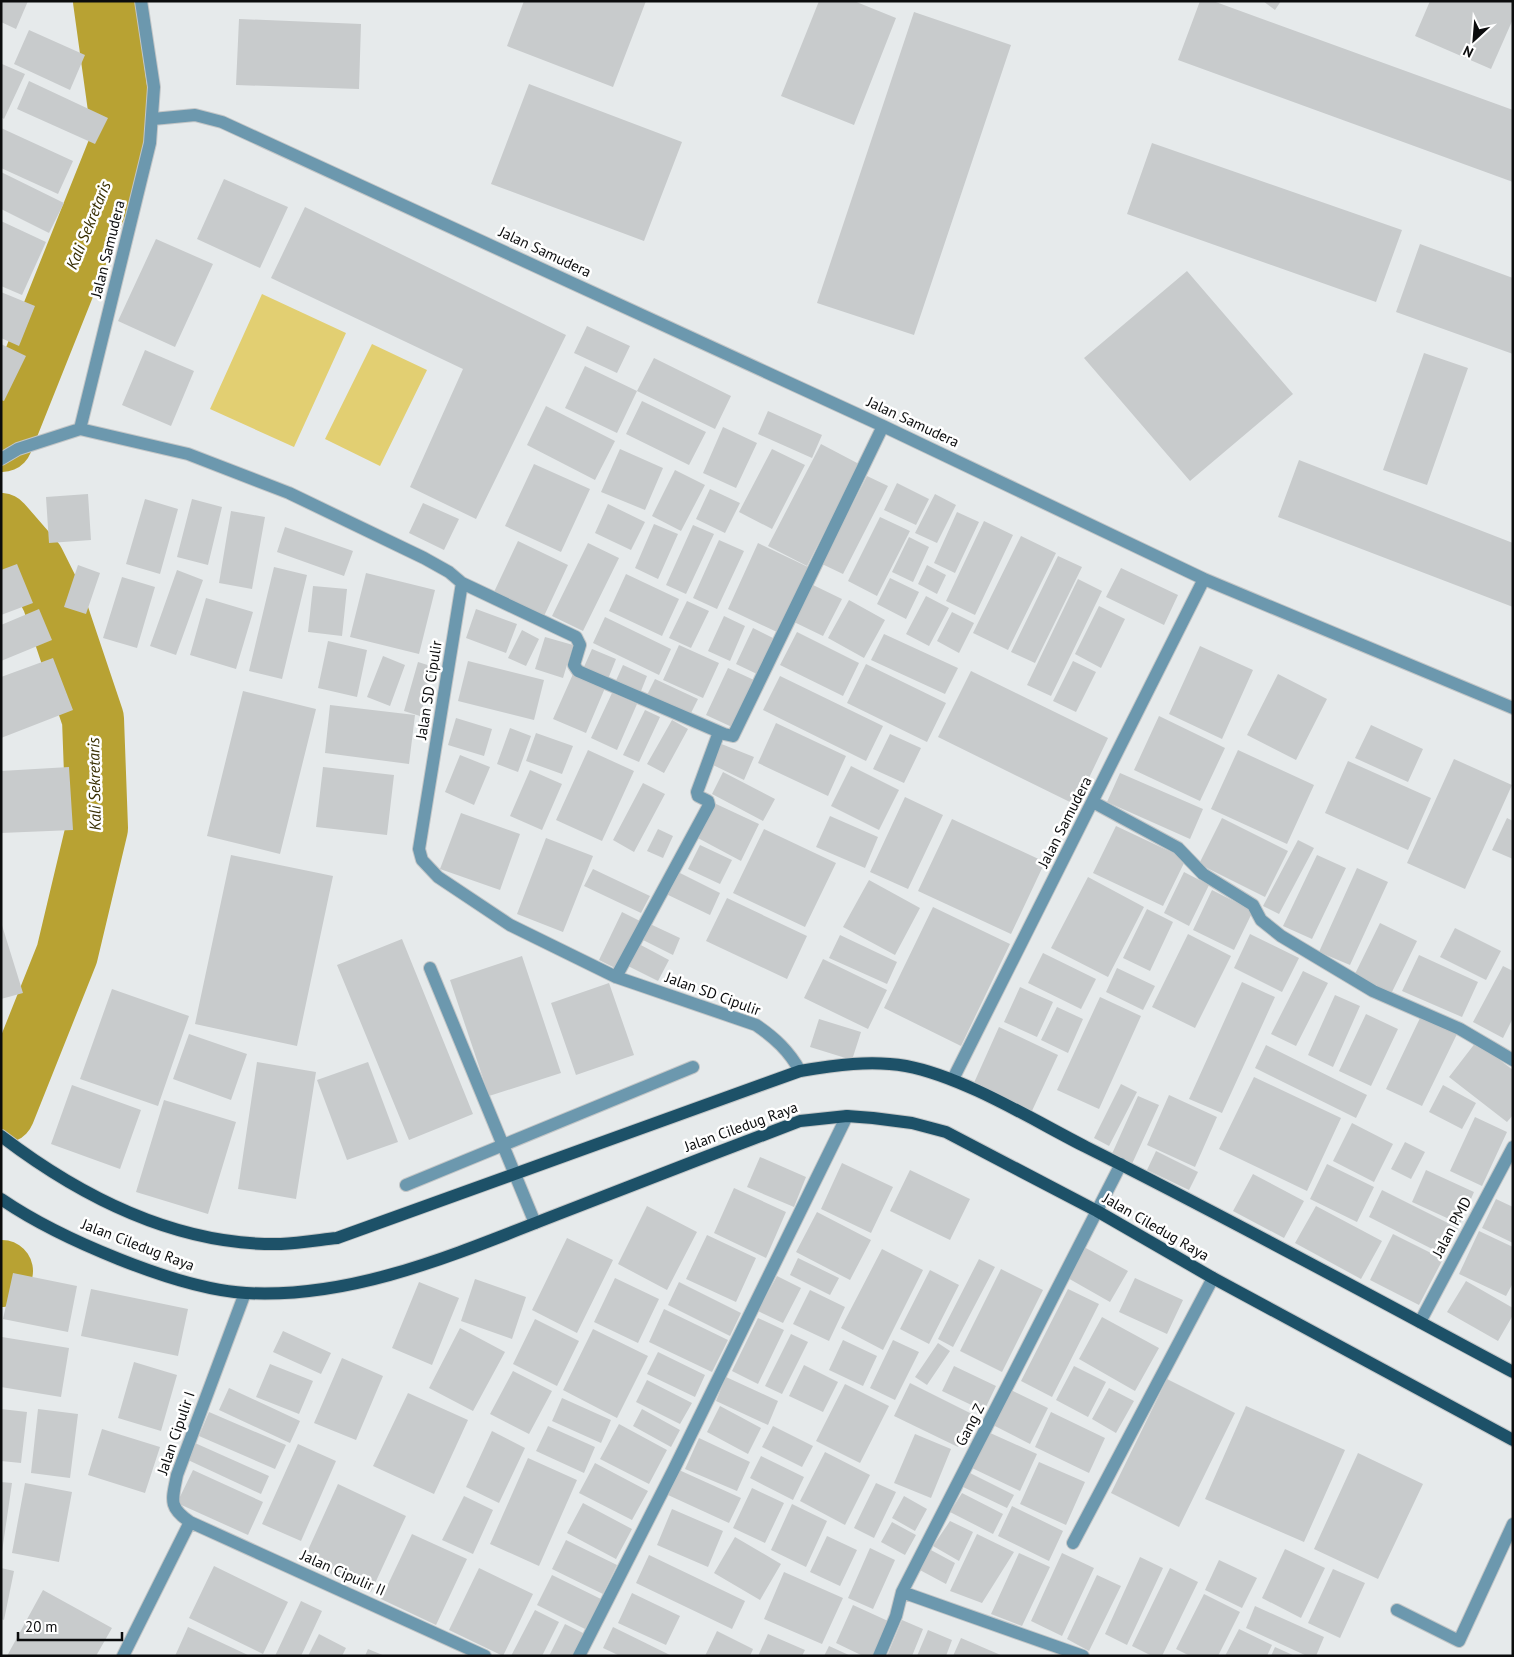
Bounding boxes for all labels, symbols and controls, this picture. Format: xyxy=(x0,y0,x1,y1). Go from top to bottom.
north arrow xyxy=(1449,15,1499,65)
text: N xyxy=(1460,42,1476,62)
water label: Kali Sekretaris xyxy=(61,177,115,272)
street label: Jalan Samudera xyxy=(86,198,129,301)
street label: Jalan Samudera xyxy=(495,221,594,281)
street label: Jalan Samudera xyxy=(863,391,962,451)
street label: Jalan SD Cipulir xyxy=(411,639,446,742)
water label: Kali Sekretaris xyxy=(83,737,105,831)
street label: Jalan Samudera xyxy=(1033,773,1096,871)
street label: Jalan SD Cipulir xyxy=(662,967,763,1020)
street label: Jalan Ciledug Raya xyxy=(681,1097,800,1156)
street label: Jalan Ciledug Raya xyxy=(1099,1188,1213,1265)
street label: Jalan PMD xyxy=(1427,1193,1475,1261)
street label: Jalan Ciledug Raya xyxy=(78,1214,197,1275)
street label: Jalan Cipulir I xyxy=(152,1389,199,1478)
street label: Gang Z xyxy=(951,1401,988,1449)
street label: Jalan Cipulir II xyxy=(297,1545,389,1600)
scale bar xyxy=(18,1610,121,1642)
text: 20 m xyxy=(25,1617,58,1636)

